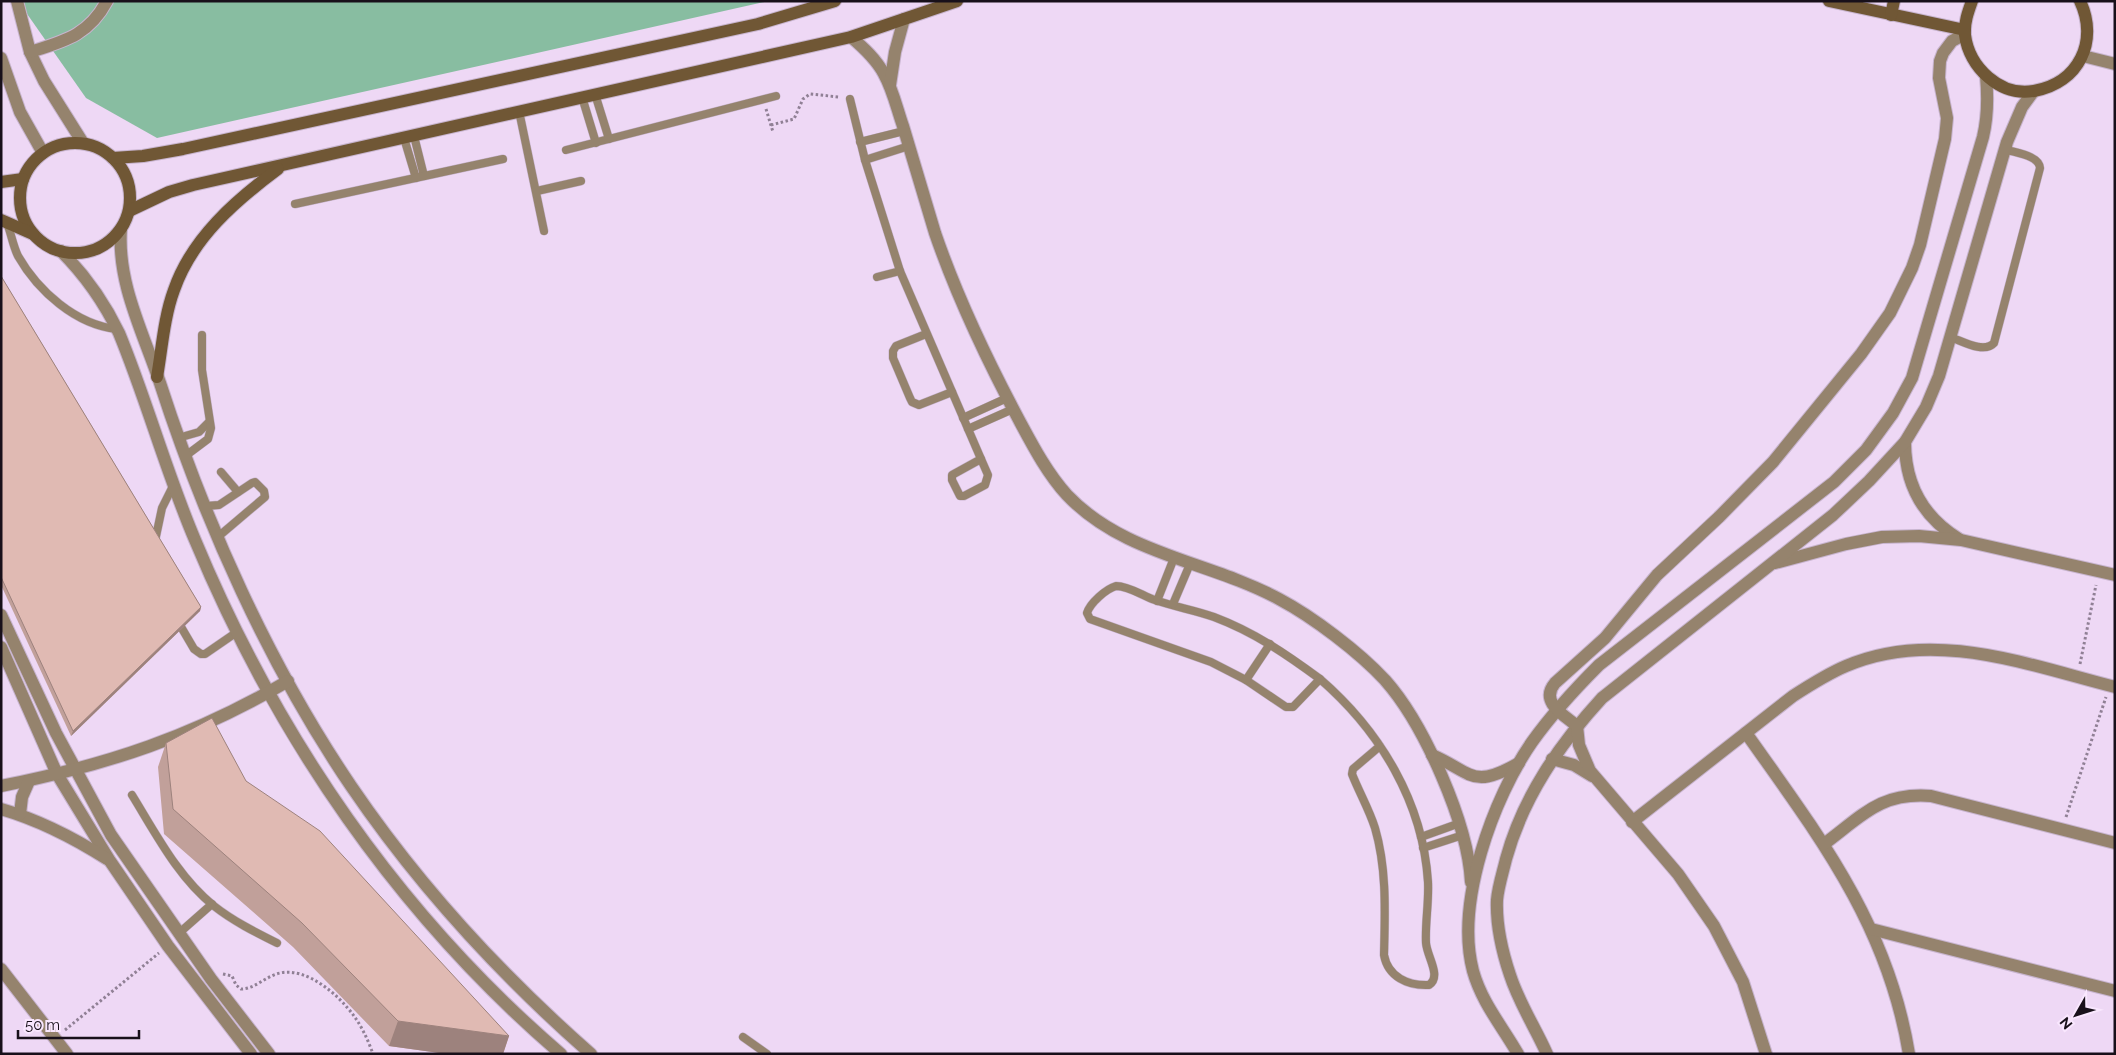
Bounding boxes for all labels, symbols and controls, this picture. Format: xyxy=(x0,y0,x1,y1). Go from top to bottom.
north arrow xyxy=(2051,990,2101,1040)
scale bar xyxy=(18,1008,139,1040)
text: N xyxy=(2056,1014,2075,1032)
text: 50 m xyxy=(25,1016,60,1034)

